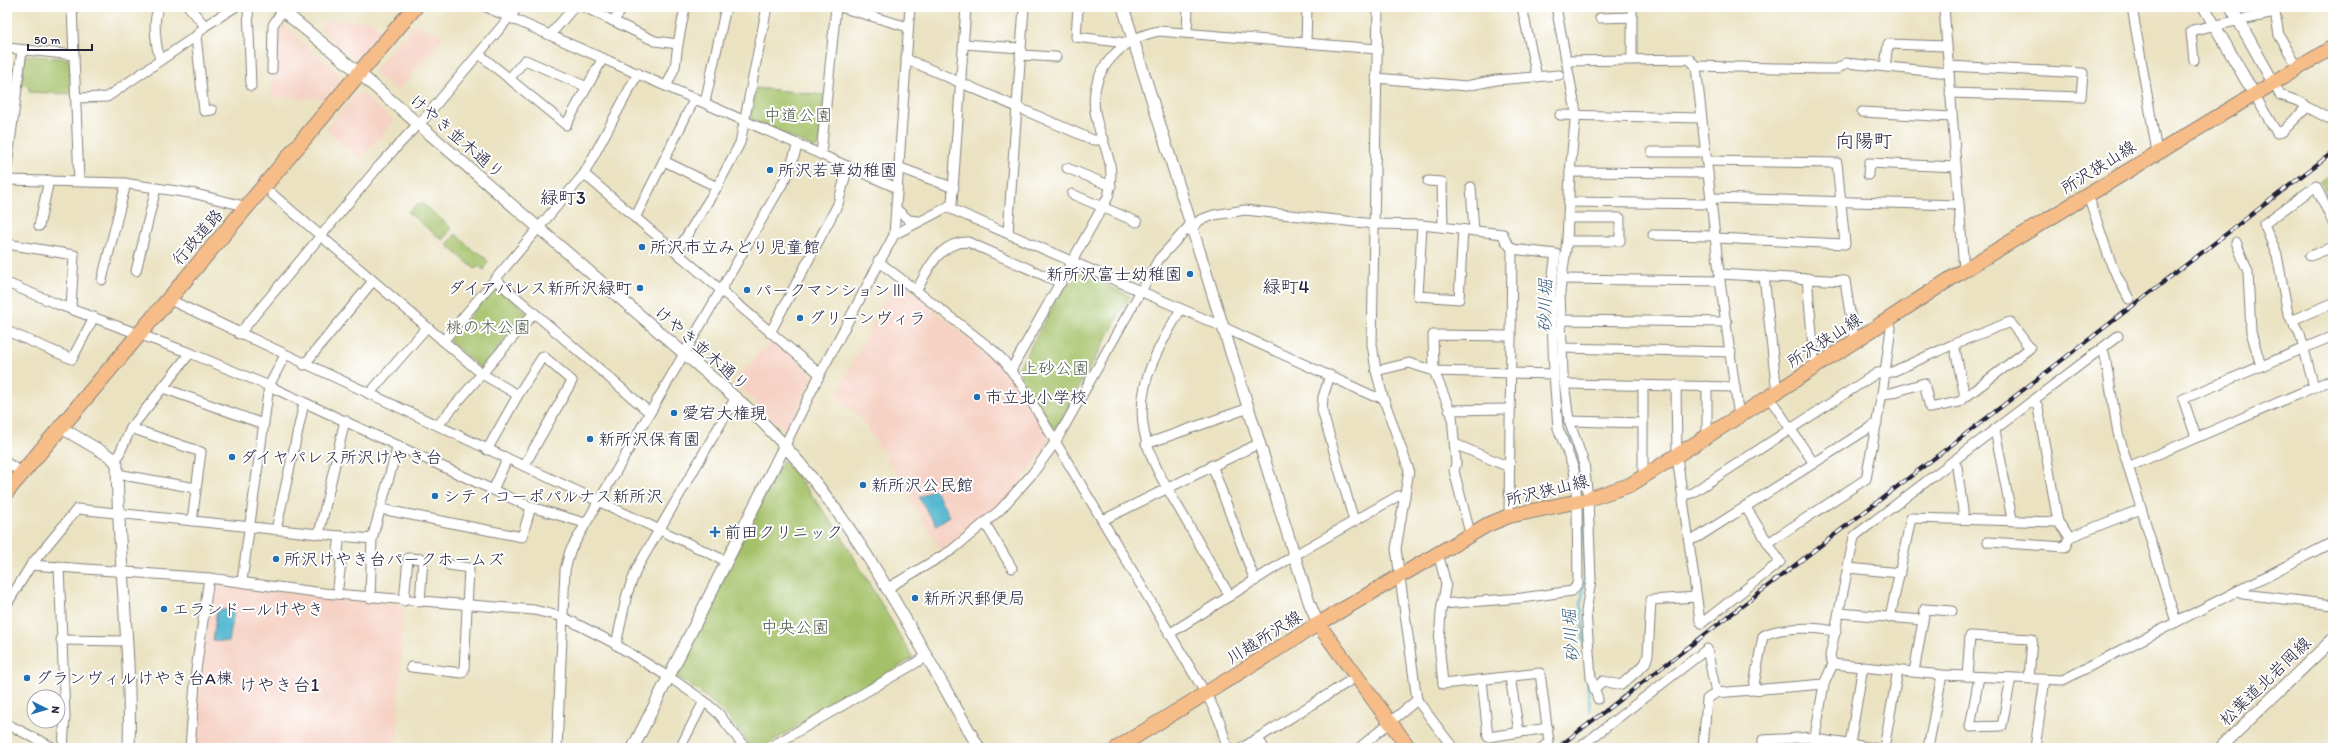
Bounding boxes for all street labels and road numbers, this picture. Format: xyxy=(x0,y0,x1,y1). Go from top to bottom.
street label: けやき並木通り xyxy=(406,89,508,183)
street label: 所沢狭山線 xyxy=(2057,136,2139,198)
street label: 行政道路 xyxy=(167,205,227,269)
street label: けやき並木通り xyxy=(651,301,753,395)
street label: 所沢狭山線 xyxy=(1783,308,1865,372)
street label: 所沢狭山線 xyxy=(1503,470,1591,510)
street label: 川越所沢線 xyxy=(1223,606,1305,668)
street label: 松葉道北岩岡線 xyxy=(2215,632,2315,730)

